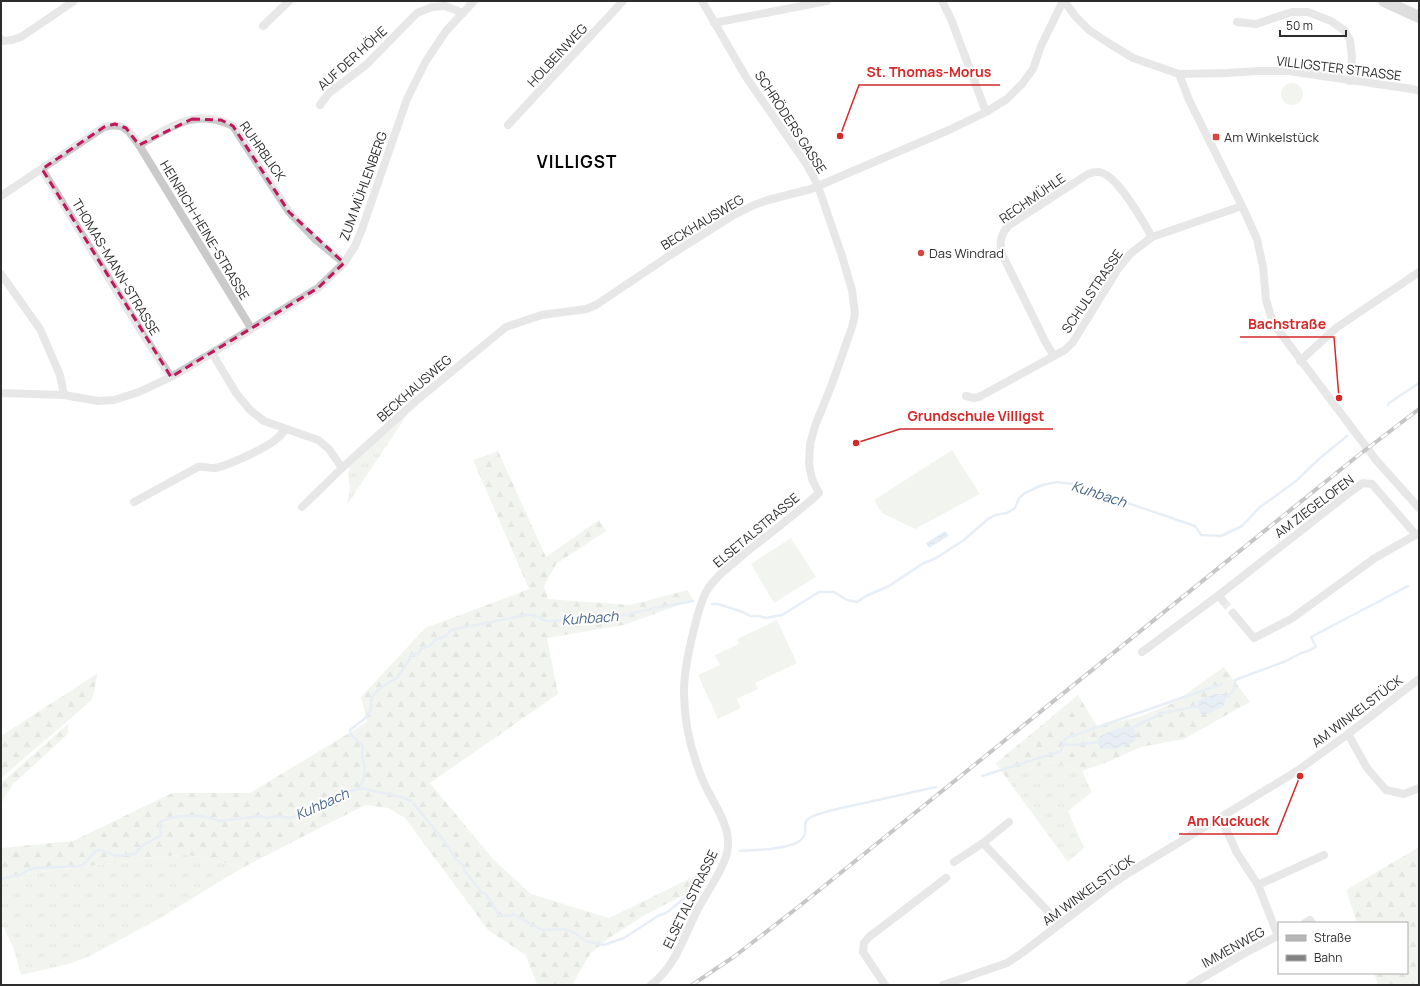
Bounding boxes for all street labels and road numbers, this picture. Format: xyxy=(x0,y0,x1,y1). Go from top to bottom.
street label: HOLBEINWEG xyxy=(523,19,591,91)
street label: AUF DER HÖHE xyxy=(313,22,391,94)
street label: VILLIGSTER STRASSE xyxy=(1275,51,1403,85)
street label: SCHRÖDERS GASSE xyxy=(751,67,831,177)
street label: RUHRBLICK xyxy=(236,118,290,185)
street label: ZUM MÜHLENBERG xyxy=(335,129,391,243)
street label: HEINRICH-HEINE-STRASSE xyxy=(156,157,254,303)
street label: RECHMÜHLE xyxy=(996,169,1068,227)
street label: BECKHAUSWEG xyxy=(657,190,747,254)
street label: THOMAS-MANN-STRASSE xyxy=(68,195,164,339)
street label: SCHULSTRASSE xyxy=(1057,246,1127,336)
street label: BECKHAUSWEG xyxy=(373,350,455,426)
street label: AM ZIEGELOFEN xyxy=(1271,470,1357,542)
street label: ELSETALSTRASSE xyxy=(709,489,803,571)
street label: AM WINKELSTÜCK xyxy=(1308,671,1406,751)
street label: ELSETALSTRASSE xyxy=(658,847,722,951)
street label: AM WINKELSTÜCK xyxy=(1038,850,1138,929)
street label: IMMENWEG xyxy=(1198,922,1268,972)

